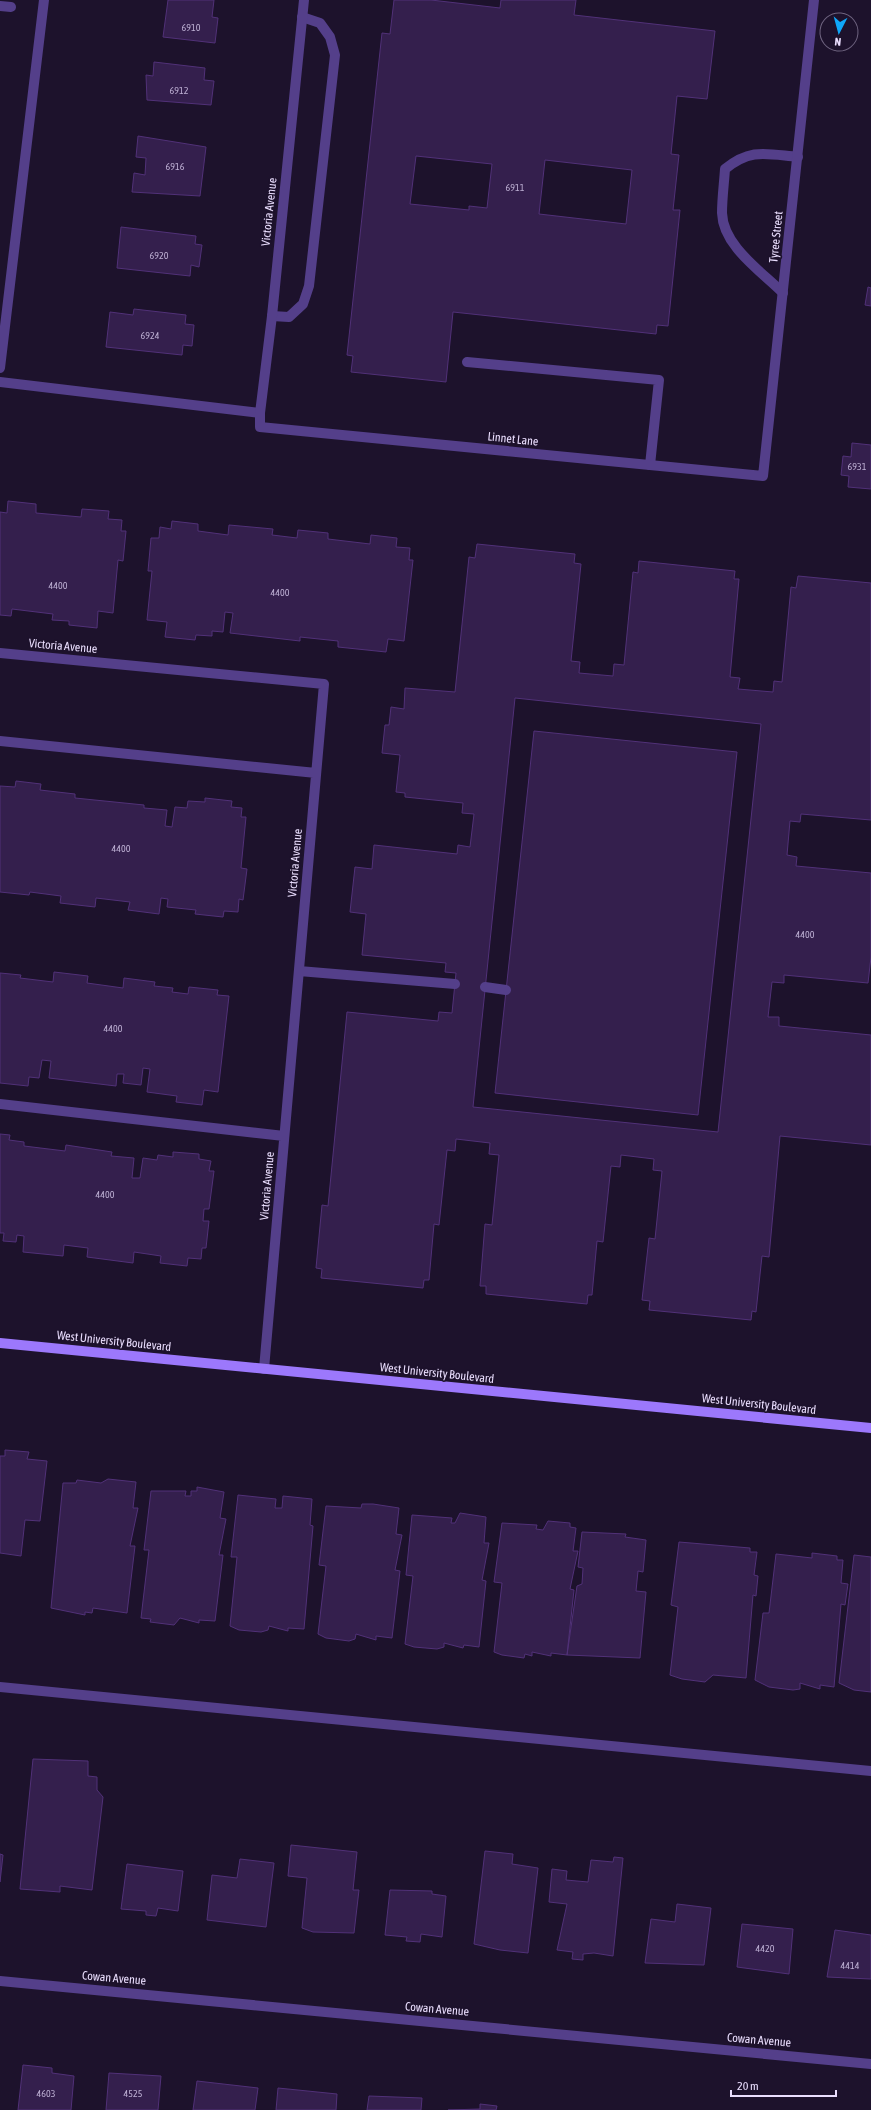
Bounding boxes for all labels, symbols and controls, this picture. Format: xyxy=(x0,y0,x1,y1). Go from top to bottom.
north arrow xyxy=(819,12,859,52)
house number: 6910 xyxy=(182,22,201,33)
text: N xyxy=(834,36,842,48)
house number: 6912 xyxy=(170,85,189,96)
house number: 6916 xyxy=(166,161,185,172)
street label: Victoria Avenue xyxy=(258,177,280,247)
house number: 6911 xyxy=(506,182,525,193)
street label: Tyree Street xyxy=(766,210,786,264)
house number: 6920 xyxy=(150,250,169,261)
house number: 6924 xyxy=(141,330,160,341)
street label: Linnet Lane xyxy=(487,429,539,449)
house number: 6931 xyxy=(848,461,867,472)
house number: 4400 xyxy=(49,580,68,591)
house number: 4400 xyxy=(271,587,290,598)
street label: Victoria Avenue xyxy=(28,636,98,656)
street label: Victoria Avenue xyxy=(285,828,305,898)
house number: 4400 xyxy=(112,843,131,854)
house number: 4400 xyxy=(796,929,815,940)
house number: 4400 xyxy=(104,1023,123,1034)
street label: Victoria Avenue xyxy=(257,1151,277,1221)
house number: 4400 xyxy=(96,1189,115,1200)
street label: West University Boulevard xyxy=(56,1328,172,1354)
street label: West University Boulevard xyxy=(379,1360,495,1386)
street label: West University Boulevard xyxy=(701,1391,817,1417)
house number: 4420 xyxy=(756,1943,775,1954)
house number: 4414 xyxy=(841,1960,860,1971)
street label: Cowan Avenue xyxy=(81,1968,147,1988)
street label: Cowan Avenue xyxy=(404,1999,470,2019)
street label: Cowan Avenue xyxy=(726,2030,792,2050)
scale bar xyxy=(731,2072,836,2098)
text: 20 m xyxy=(737,2079,759,2093)
house number: 4603 xyxy=(37,2088,56,2099)
house number: 4525 xyxy=(124,2088,143,2099)

